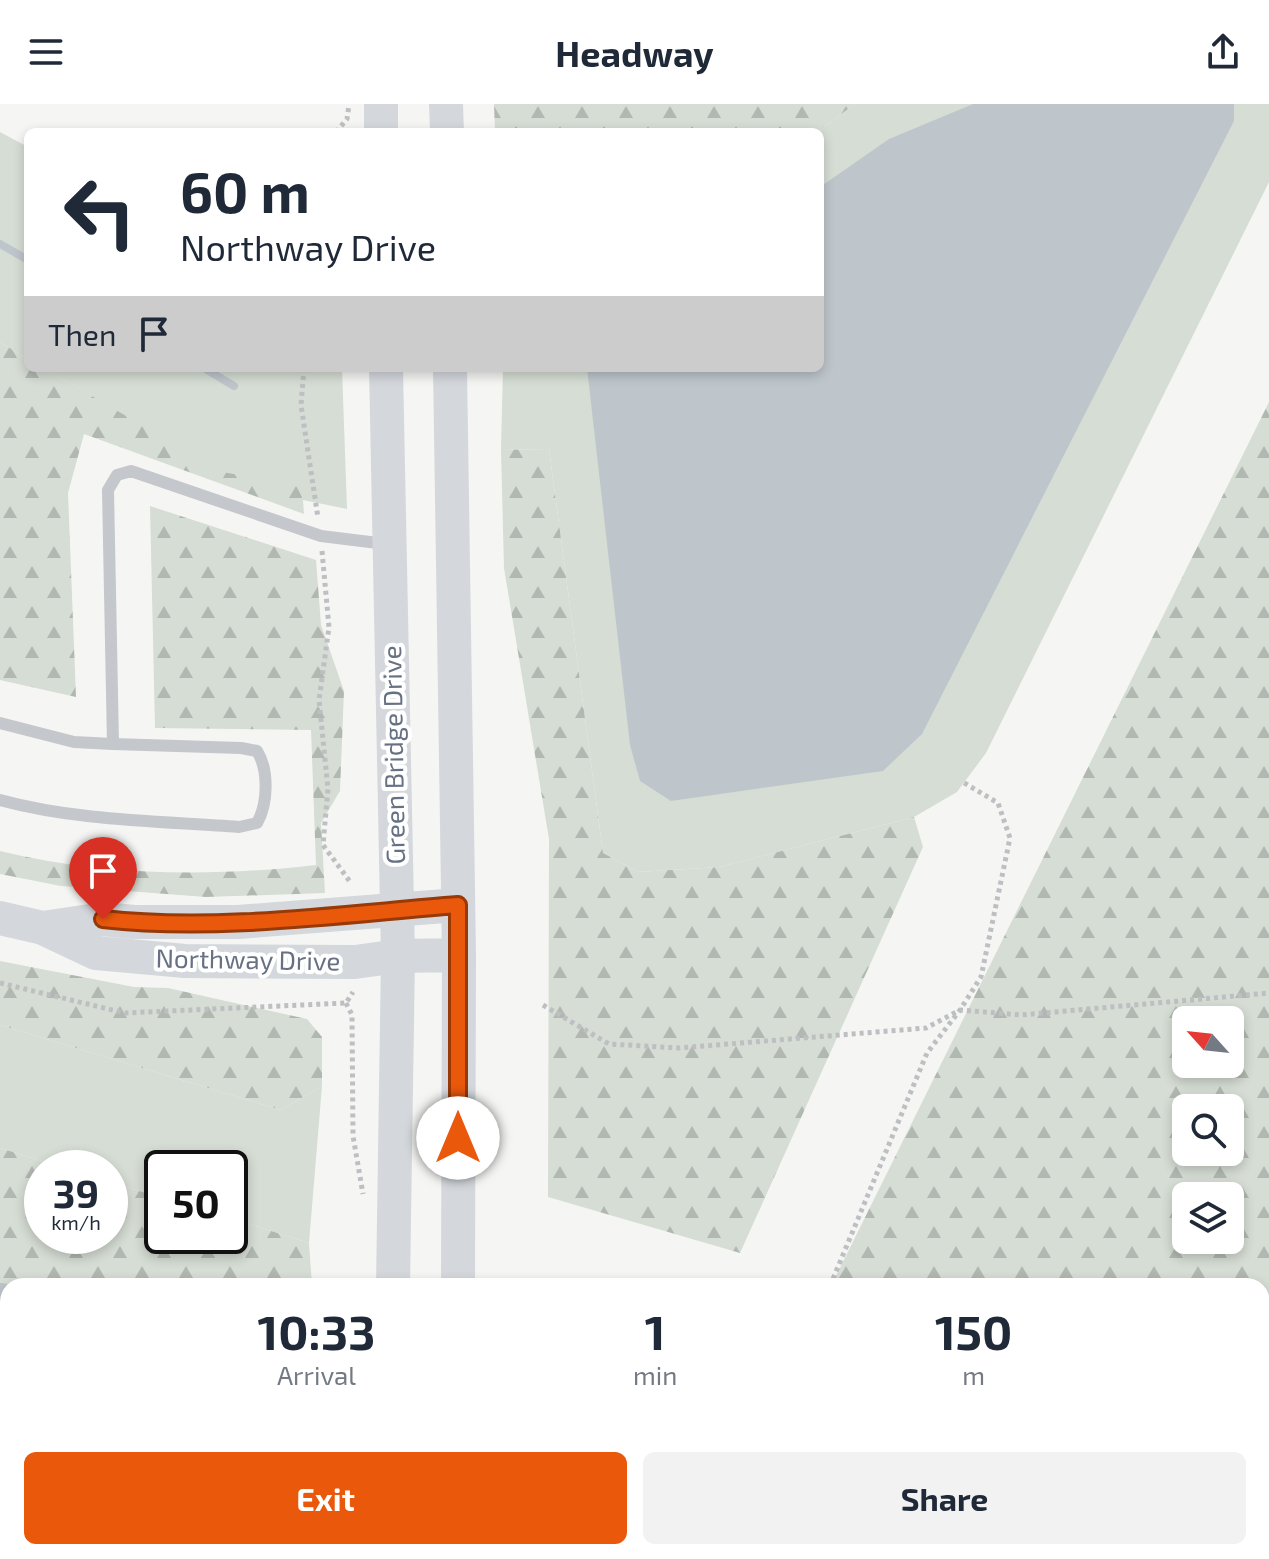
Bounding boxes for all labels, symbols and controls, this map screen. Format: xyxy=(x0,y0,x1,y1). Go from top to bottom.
icon: menu xyxy=(24,30,68,74)
icon: share xyxy=(1201,30,1245,74)
text: Headway xyxy=(555,31,714,74)
text: 60 m xyxy=(180,157,310,224)
icon: left xyxy=(48,160,152,264)
text: Northway Drive xyxy=(180,225,436,268)
icon: arrive xyxy=(132,312,176,356)
text: Then xyxy=(48,316,116,352)
street label: Green Bridge Drive xyxy=(375,645,410,865)
pin xyxy=(69,837,137,919)
icon: arrive xyxy=(81,849,125,893)
street label: Northway Drive xyxy=(155,941,341,976)
north arrow xyxy=(1172,1006,1244,1078)
map controls xyxy=(1172,1006,1244,1254)
button: search xyxy=(1172,1094,1244,1166)
position arrow xyxy=(416,1096,500,1180)
speed limit sign: 50 xyxy=(144,1150,248,1254)
text: 39 xyxy=(53,1168,99,1216)
button: layers xyxy=(1172,1182,1244,1254)
text: km/h xyxy=(51,1210,101,1234)
text: 10:33 xyxy=(258,1302,375,1360)
text: 1 xyxy=(645,1302,666,1360)
text: 150 xyxy=(935,1302,1012,1360)
text: Arrival xyxy=(277,1359,356,1390)
text: min xyxy=(633,1359,677,1390)
text: m xyxy=(962,1359,985,1390)
button: Exit xyxy=(24,1452,627,1544)
button: Share xyxy=(643,1452,1246,1544)

